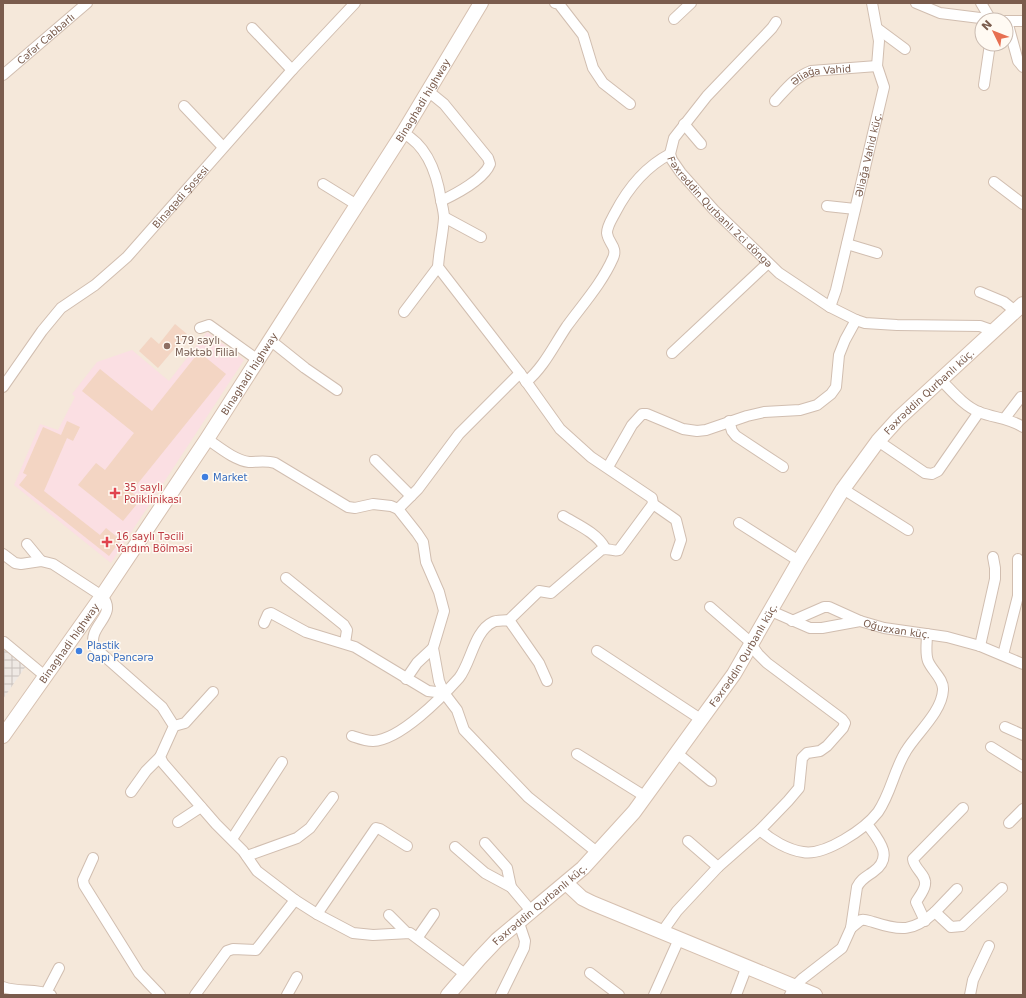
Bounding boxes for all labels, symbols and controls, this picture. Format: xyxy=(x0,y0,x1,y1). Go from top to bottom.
street label: Cəfər Cabbarlı xyxy=(15,11,77,66)
north arrow xyxy=(974,12,1014,52)
text: N xyxy=(979,18,995,33)
street label: Binaghadi highway xyxy=(394,57,452,144)
street label: Əliağa Vahid xyxy=(789,63,851,88)
street label: Əliağa Vahid küç. xyxy=(853,111,884,198)
street label: Fəxrəddin Qurbanlı 2ci döngə xyxy=(665,155,774,269)
street label: Binəqədi Şosesi xyxy=(150,164,211,230)
street label: Binaghadi highway xyxy=(219,331,280,417)
place label: 179 saylı Məktəb Filial xyxy=(175,335,237,358)
marker: 179 saylı Məktəb Filial xyxy=(162,341,172,351)
street label: Fəxrəddin Qurbanlı küç. xyxy=(882,347,976,437)
marker: Market xyxy=(200,472,210,482)
place label: Market xyxy=(213,472,247,483)
place label: 35 saylı Poliklinikası xyxy=(124,482,182,505)
marker: 35 saylı Poliklinikası xyxy=(109,487,121,499)
place label: 16 saylı Təcili Yardım Bölməsi xyxy=(115,531,192,554)
marker: 16 saylı Təcili Yardım Bölməsi xyxy=(101,536,113,548)
street label: Binaghadi highway xyxy=(37,601,101,685)
street label: Fəxrəddin Qurbanlı küç. xyxy=(707,601,779,709)
street label: Oğuzxan küç. xyxy=(862,617,931,641)
place label: Plastik Qapı Pəncərə xyxy=(87,640,154,663)
marker: Plastik Qapı Pəncərə xyxy=(74,646,84,656)
street label: Fəxrəddin Qurbanlı küç. xyxy=(490,862,589,947)

